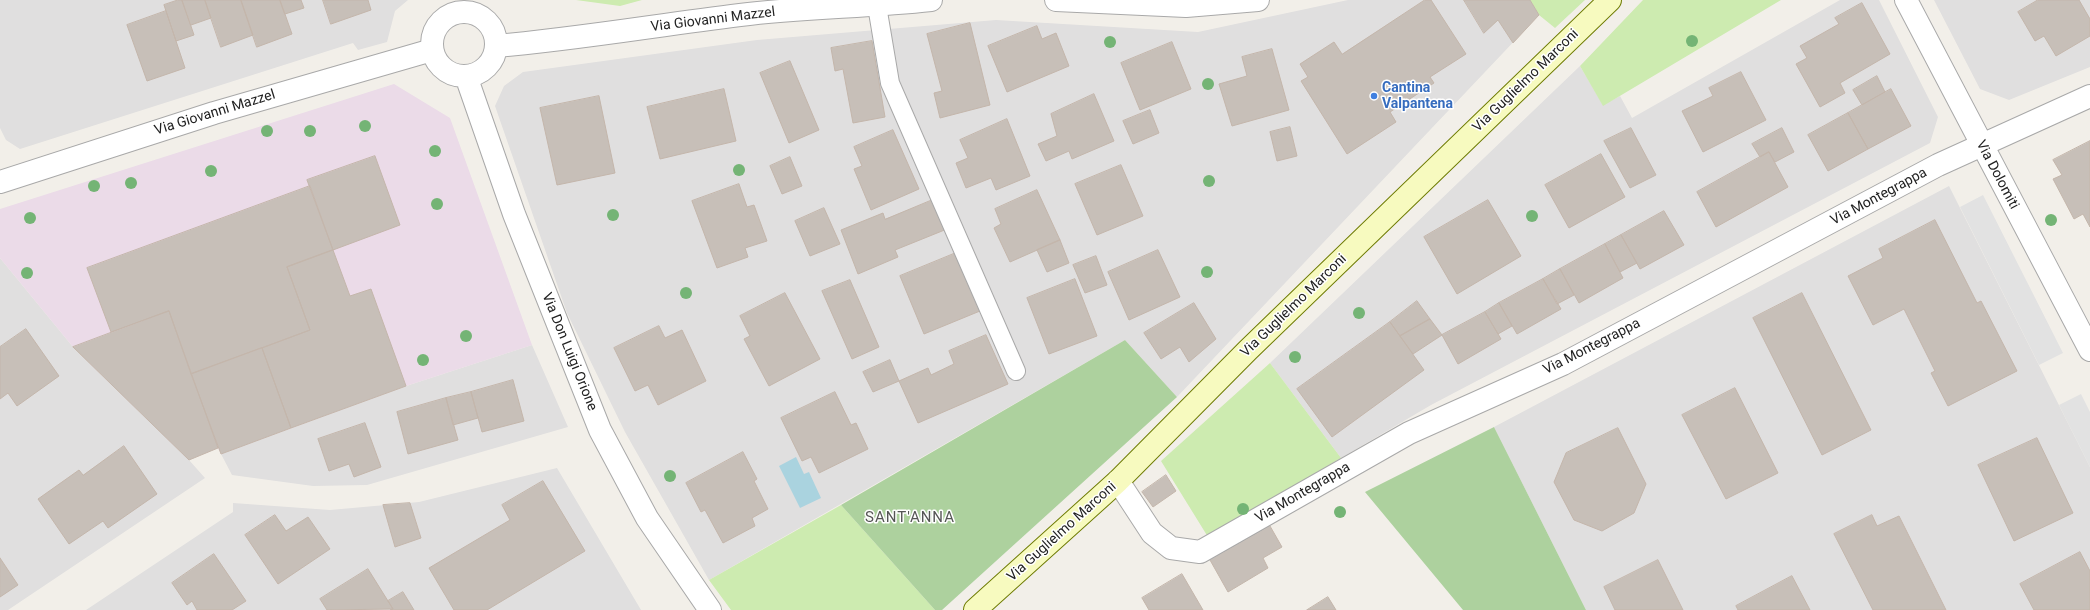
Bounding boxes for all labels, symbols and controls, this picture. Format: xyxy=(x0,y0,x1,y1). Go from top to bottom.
street label: Via Giovanni Mazzel xyxy=(650,4,776,36)
street label: Via Guglielmo Marconi xyxy=(1470,26,1582,136)
place label: Cantina Valpantena xyxy=(1382,80,1453,112)
street label: Via Giovanni Mazzel xyxy=(153,87,277,139)
marker: Cantina Valpantena xyxy=(1369,91,1379,101)
street label: Via Dolomiti xyxy=(1972,138,2022,212)
street label: Via Montegrappa xyxy=(1828,165,1930,229)
street label: Via Guglielmo Marconi xyxy=(1238,251,1350,361)
street label: Via Don Luigi Orione xyxy=(538,291,600,413)
street label: Via Montegrappa xyxy=(1541,315,1643,379)
street label: Via Montegrappa xyxy=(1253,459,1353,527)
street label: Via Guglielmo Marconi xyxy=(1004,479,1120,585)
district label: SANT'ANNA xyxy=(865,509,955,527)

